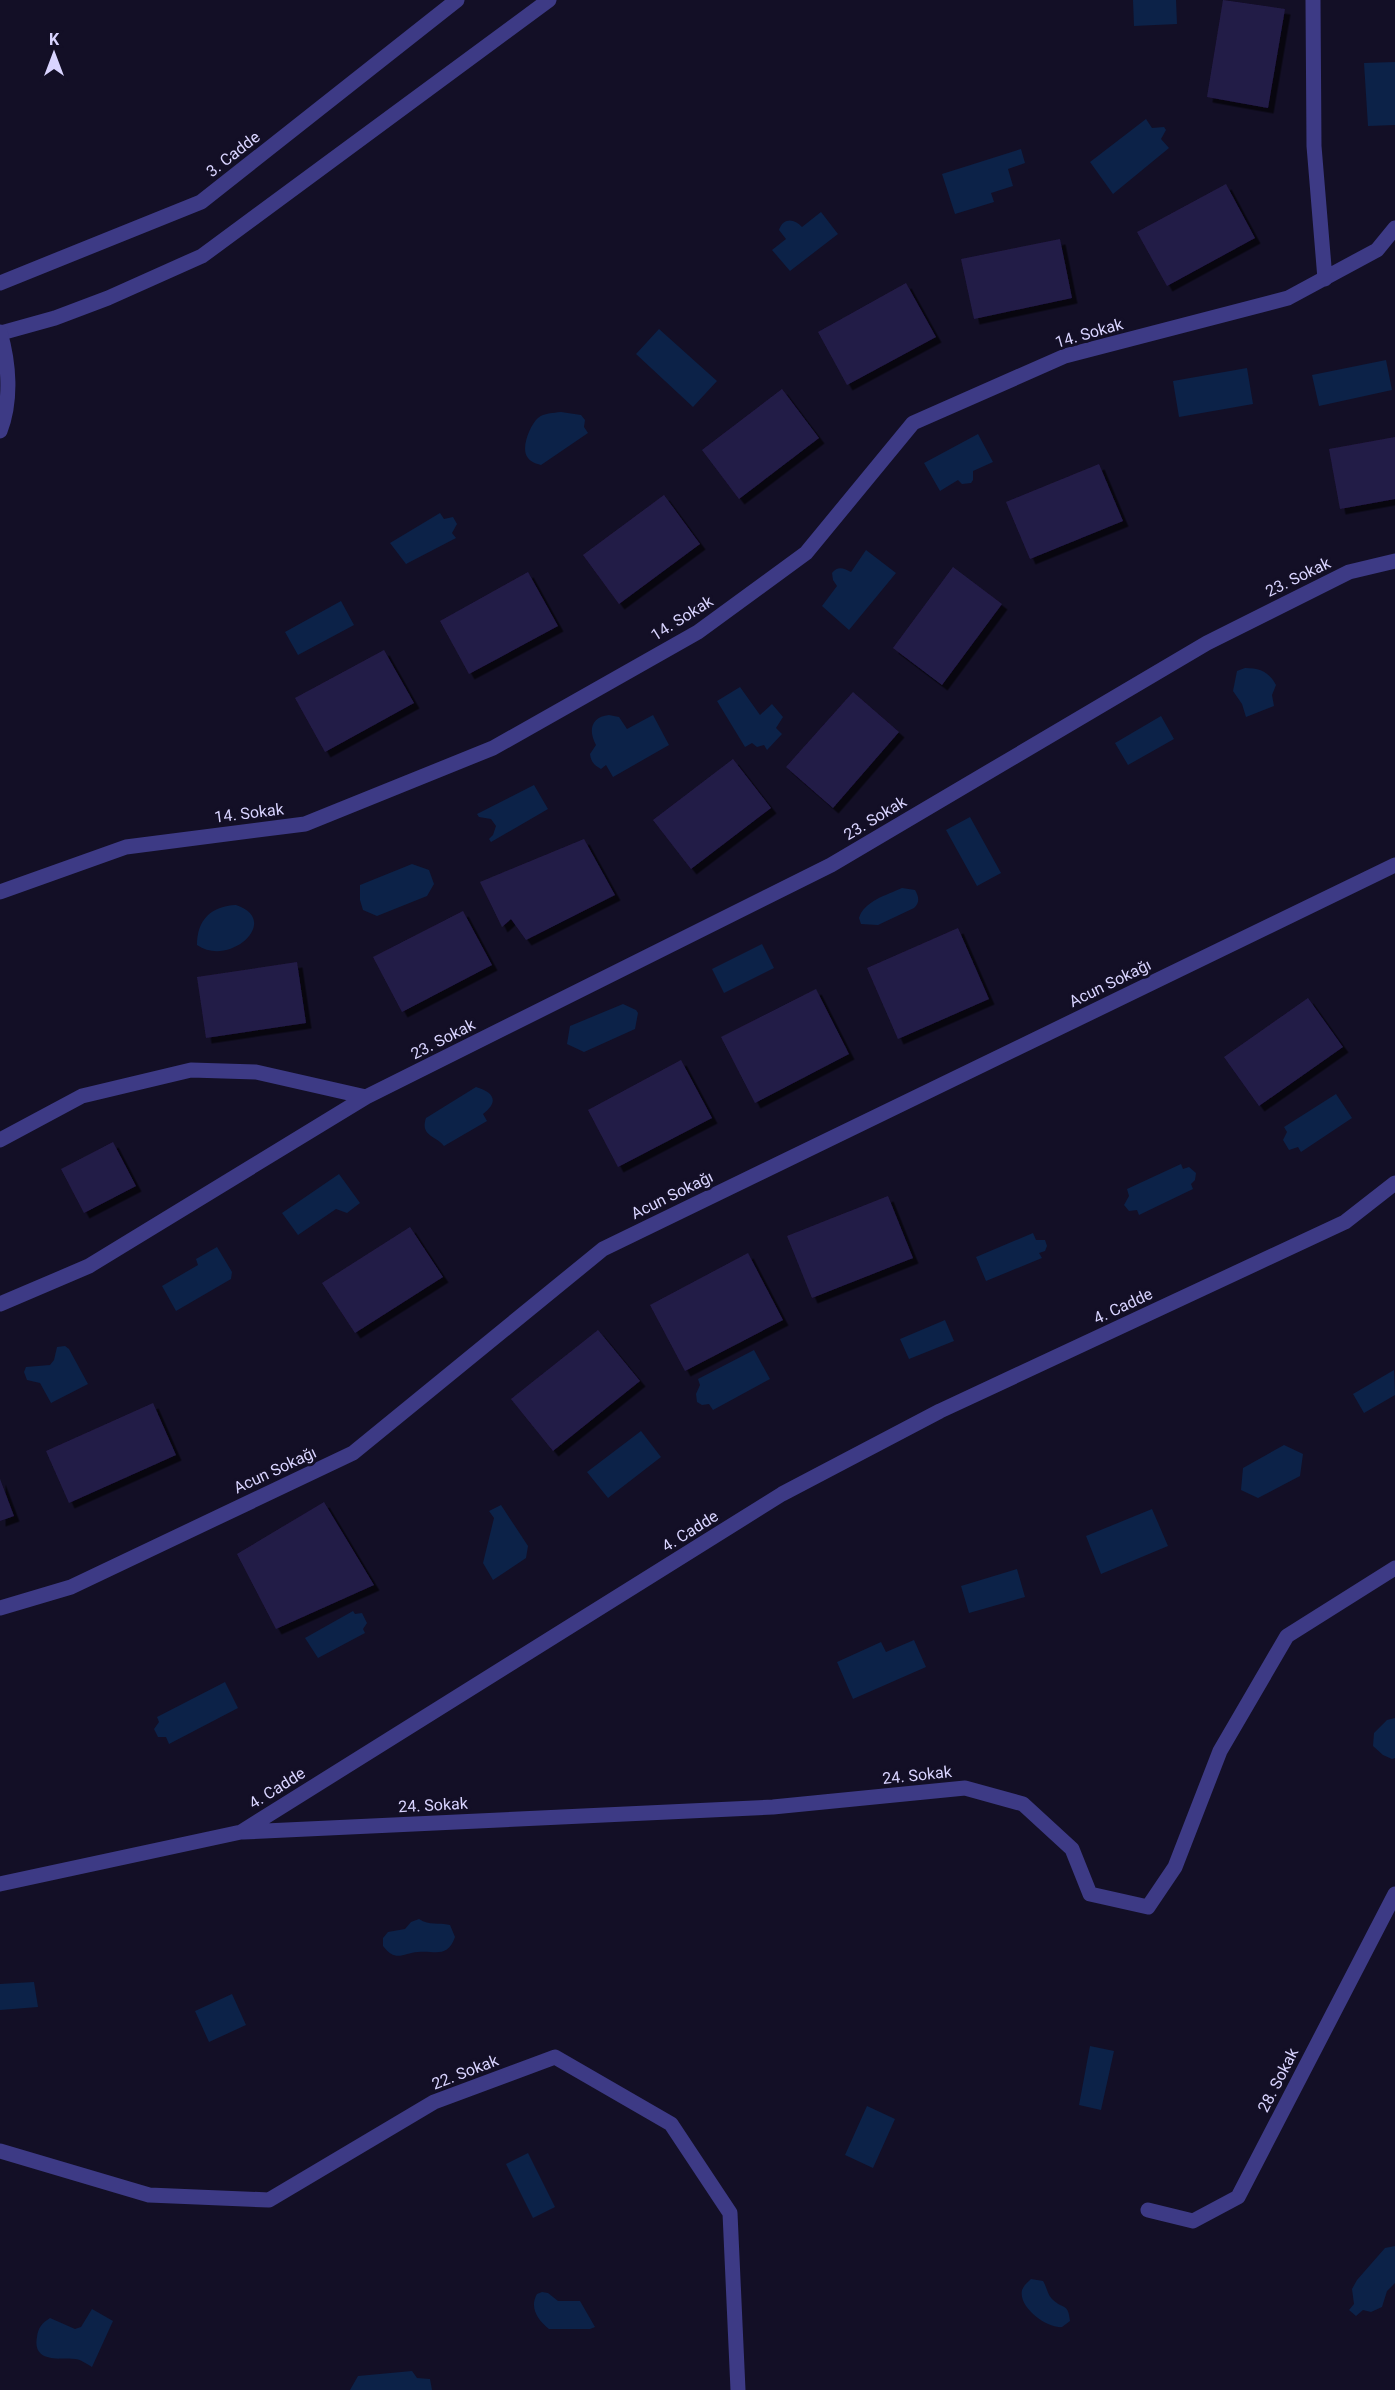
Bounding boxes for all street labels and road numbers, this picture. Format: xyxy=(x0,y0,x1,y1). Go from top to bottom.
street label: 3. Cadde xyxy=(202,127,264,181)
street label: 14. Sokak xyxy=(1053,314,1126,352)
street label: 23. Sokak xyxy=(1263,553,1334,601)
street label: 14. Sokak xyxy=(647,591,717,645)
street label: 23. Sokak xyxy=(840,791,911,844)
street label: 14. Sokak xyxy=(213,799,286,827)
street label: Acun Sokağı xyxy=(1066,955,1154,1011)
street label: 23. Sokak xyxy=(408,1014,479,1063)
street label: Acun Sokağı xyxy=(628,1167,716,1223)
street label: 4. Cadde xyxy=(1091,1284,1155,1328)
street label: Acun Sokağı xyxy=(231,1443,319,1497)
street label: 4. Cadde xyxy=(658,1506,722,1556)
street label: 24. Sokak xyxy=(881,1762,954,1788)
street label: 4. Cadde xyxy=(245,1763,309,1813)
street label: 24. Sokak xyxy=(398,1794,469,1816)
street label: 28. Sokak xyxy=(1254,2044,1303,2115)
street label: 22. Sokak xyxy=(429,2050,502,2093)

